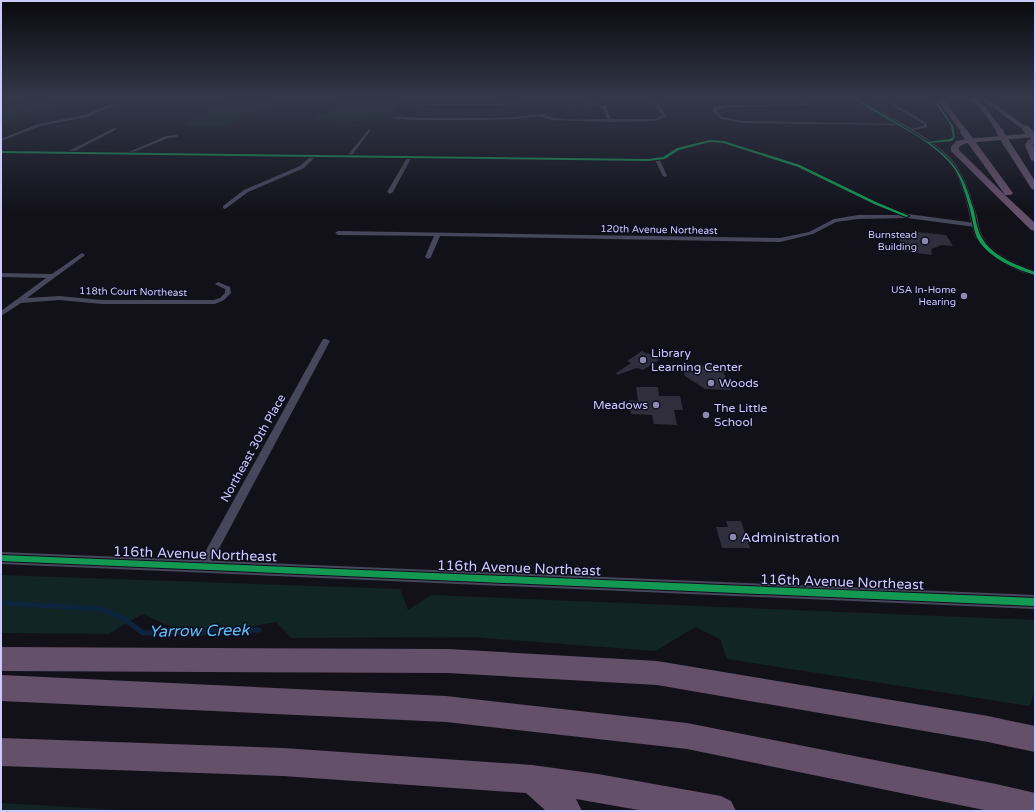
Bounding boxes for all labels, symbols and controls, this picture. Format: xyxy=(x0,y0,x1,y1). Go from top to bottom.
street label: 120th Avenue Northeast xyxy=(600,223,718,237)
place label: Burnstead Building xyxy=(868,229,917,253)
marker: Burnstead Building xyxy=(920,236,930,246)
place label: USA In-Home Hearing xyxy=(891,284,956,308)
street label: 118th Court Northeast xyxy=(79,285,187,299)
marker: USA In-Home Hearing xyxy=(959,291,969,301)
place label: Library Learning Center xyxy=(651,346,743,374)
marker: Library Learning Center xyxy=(638,355,648,365)
place label: Woods xyxy=(719,376,759,390)
marker: Woods xyxy=(706,378,716,388)
street label: Northeast 30th Place xyxy=(218,391,289,504)
place label: Meadows xyxy=(593,398,648,412)
marker: Meadows xyxy=(651,400,661,410)
place label: The Little School xyxy=(714,401,768,429)
marker: The Little School xyxy=(701,410,711,420)
place label: Administration xyxy=(741,529,839,546)
marker: Administration xyxy=(728,532,738,542)
street label: 116th Avenue Northeast xyxy=(113,543,278,565)
street label: 116th Avenue Northeast xyxy=(437,557,602,579)
street label: 116th Avenue Northeast xyxy=(760,571,925,593)
water label: Yarrow Creek xyxy=(149,620,250,642)

